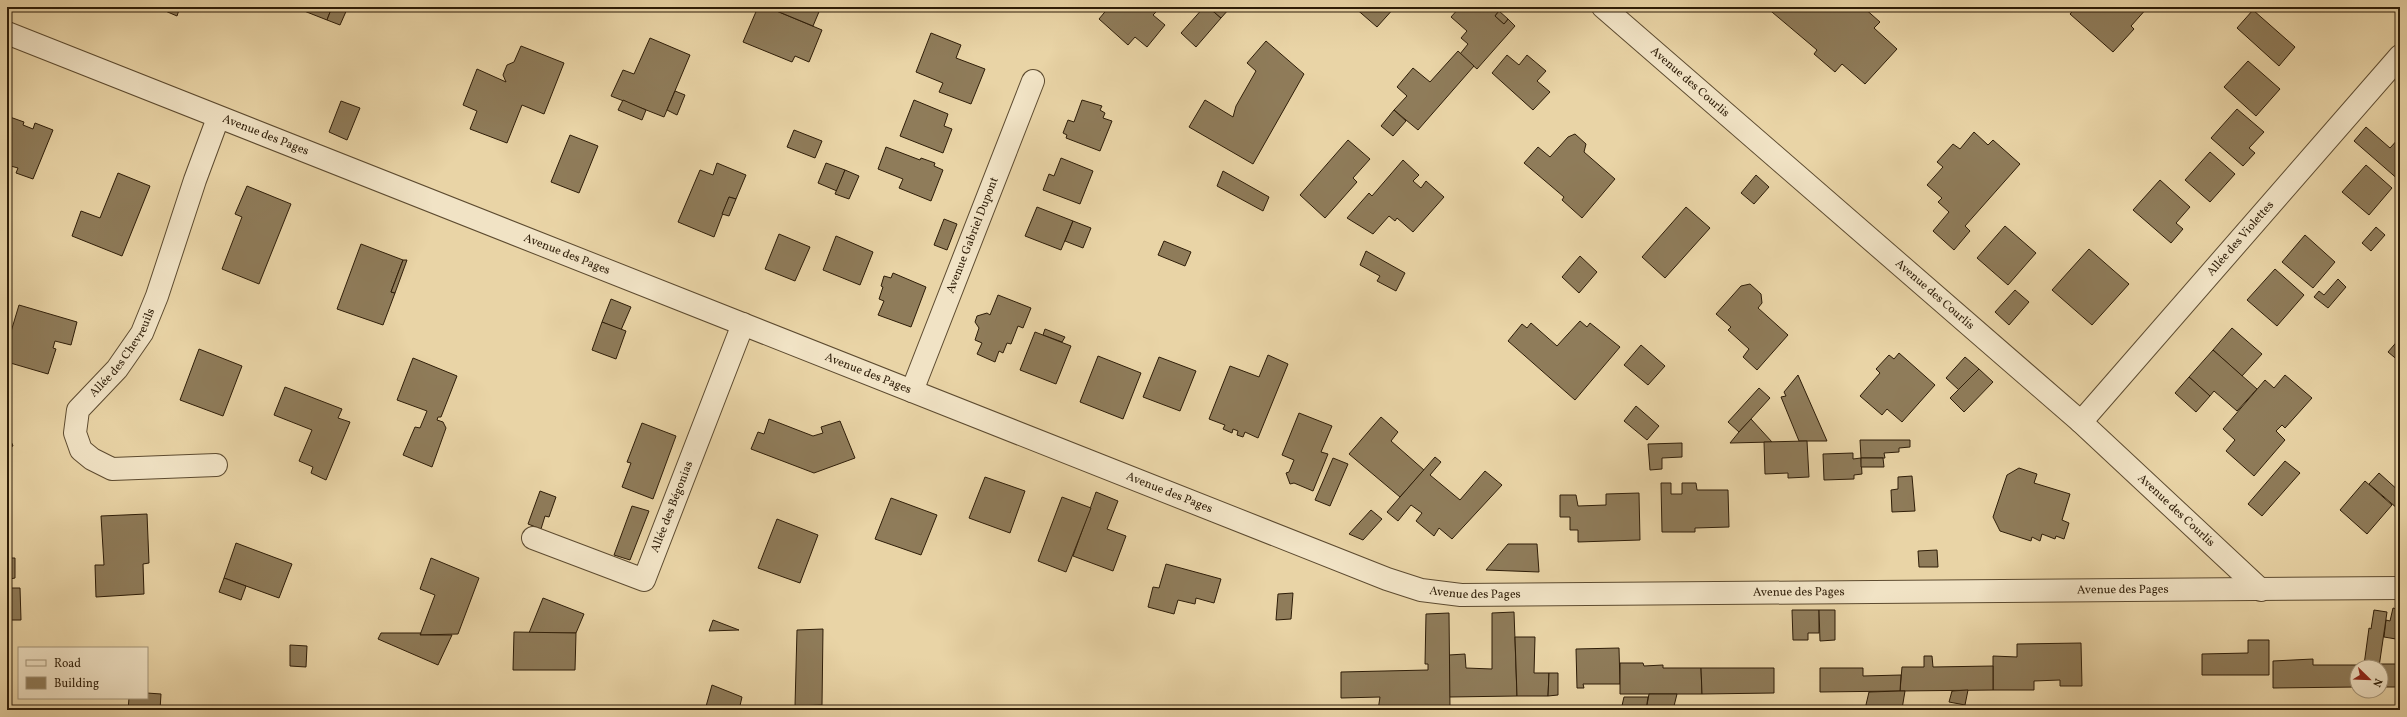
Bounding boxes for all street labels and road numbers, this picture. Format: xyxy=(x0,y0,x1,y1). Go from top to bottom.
street label: Avenue des Courlis xyxy=(1647,44,1733,121)
street label: Avenue des Pages xyxy=(220,111,311,160)
street label: Avenue Gabriel Dupont xyxy=(943,175,1003,296)
street label: Allée des Violettes xyxy=(2203,198,2278,280)
street label: Avenue des Pages xyxy=(521,230,612,279)
street label: Avenue des Courlis xyxy=(1891,256,1978,334)
street label: Allée des Chevreuils xyxy=(86,306,159,401)
street label: Avenue des Pages xyxy=(822,349,914,398)
street label: Allée des Bégonias xyxy=(647,459,697,555)
street label: Avenue des Pages xyxy=(1124,469,1215,517)
street label: Avenue des Courlis xyxy=(2134,471,2218,551)
street label: Avenue des Pages xyxy=(2077,582,2169,598)
street label: Avenue des Pages xyxy=(1428,583,1521,603)
street label: Avenue des Pages xyxy=(1753,584,1845,601)

